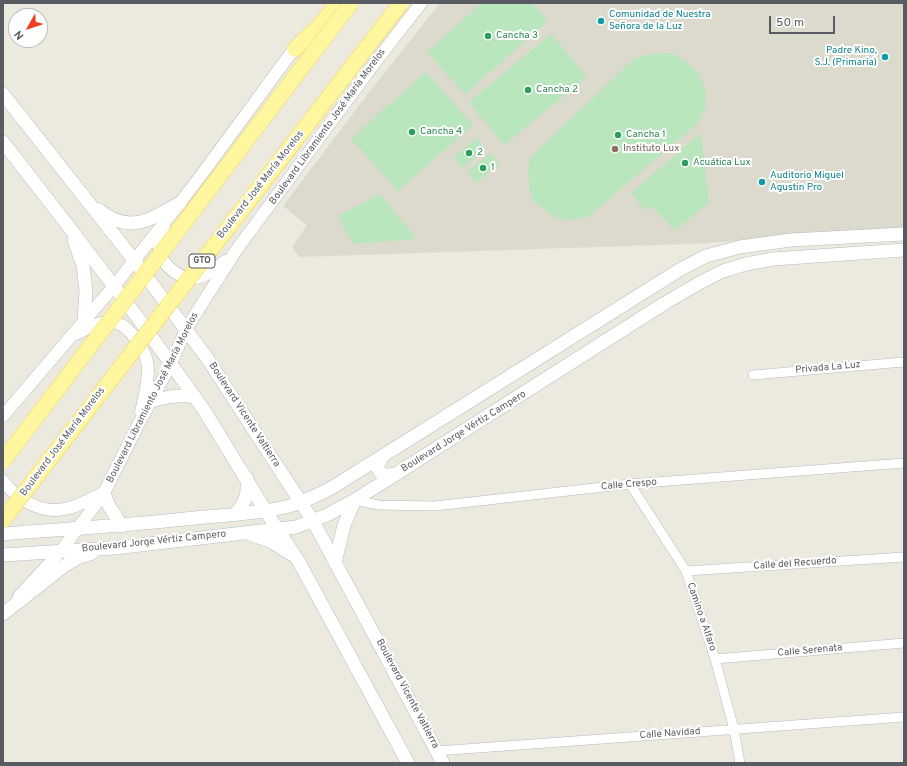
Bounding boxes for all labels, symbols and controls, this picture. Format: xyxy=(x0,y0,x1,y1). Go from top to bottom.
north arrow xyxy=(8,8,48,48)
scale bar xyxy=(771,8,837,34)
place label: Comunidad de Nuestra Señora de la Luz xyxy=(609,9,711,32)
text: 50 m xyxy=(776,15,804,31)
marker: Comunidad de Nuestra Señora de la Luz xyxy=(596,16,606,26)
text: N xyxy=(12,27,27,42)
place label: Cancha 3 xyxy=(496,30,538,42)
marker: Cancha 3 xyxy=(483,31,493,41)
place label: Padre Kino, S.J. (Primaria) xyxy=(814,45,877,68)
street label: Boulevard Libramiento José María Morelos xyxy=(267,47,389,207)
marker: Padre Kino, S.J. (Primaria) xyxy=(880,52,890,62)
place label: Cancha 2 xyxy=(536,84,578,96)
marker: Cancha 2 xyxy=(523,85,533,95)
place label: Cancha 4 xyxy=(420,126,462,138)
marker: Cancha 4 xyxy=(407,127,417,137)
street label: Boulevard José María Morelos xyxy=(215,129,307,241)
place label: Cancha 1 xyxy=(626,129,666,141)
marker: Cancha 1 xyxy=(613,130,623,140)
place label: Instituto Lux xyxy=(623,143,679,155)
marker: Instituto Lux xyxy=(610,144,620,154)
place label: 2 xyxy=(477,147,483,159)
marker: 2 xyxy=(464,148,474,158)
place label: Acuática Lux xyxy=(693,157,751,169)
marker: Acuática Lux xyxy=(680,158,690,168)
place label: 1 xyxy=(491,162,495,174)
marker: 1 xyxy=(478,163,488,173)
place label: Auditorio Miguel Agustin Pro xyxy=(770,170,844,194)
marker: Auditorio Miguel Agustin Pro xyxy=(757,177,767,187)
road number: GTO xyxy=(189,254,215,268)
street label: Boulevard Libramiento José María Morelos xyxy=(105,311,201,485)
street label: Privada La Luz xyxy=(795,359,861,377)
street label: Boulevard Vicente Valtierra xyxy=(206,360,282,470)
street label: Boulevard José María Morelos xyxy=(18,385,108,499)
street label: Boulevard Jorge Vértiz Campero xyxy=(399,388,529,476)
street label: Calle Crespo xyxy=(600,477,658,493)
street label: Boulevard Jorge Vértiz Campero xyxy=(81,528,227,556)
street label: Calle del Recuerdo xyxy=(753,555,837,573)
street label: Camino a Alfaro xyxy=(684,581,718,653)
street label: Boulevard Vicente Valtierra xyxy=(373,637,441,751)
street label: Calle Serenata xyxy=(777,642,843,660)
street label: Calle Navidad xyxy=(639,726,701,742)

